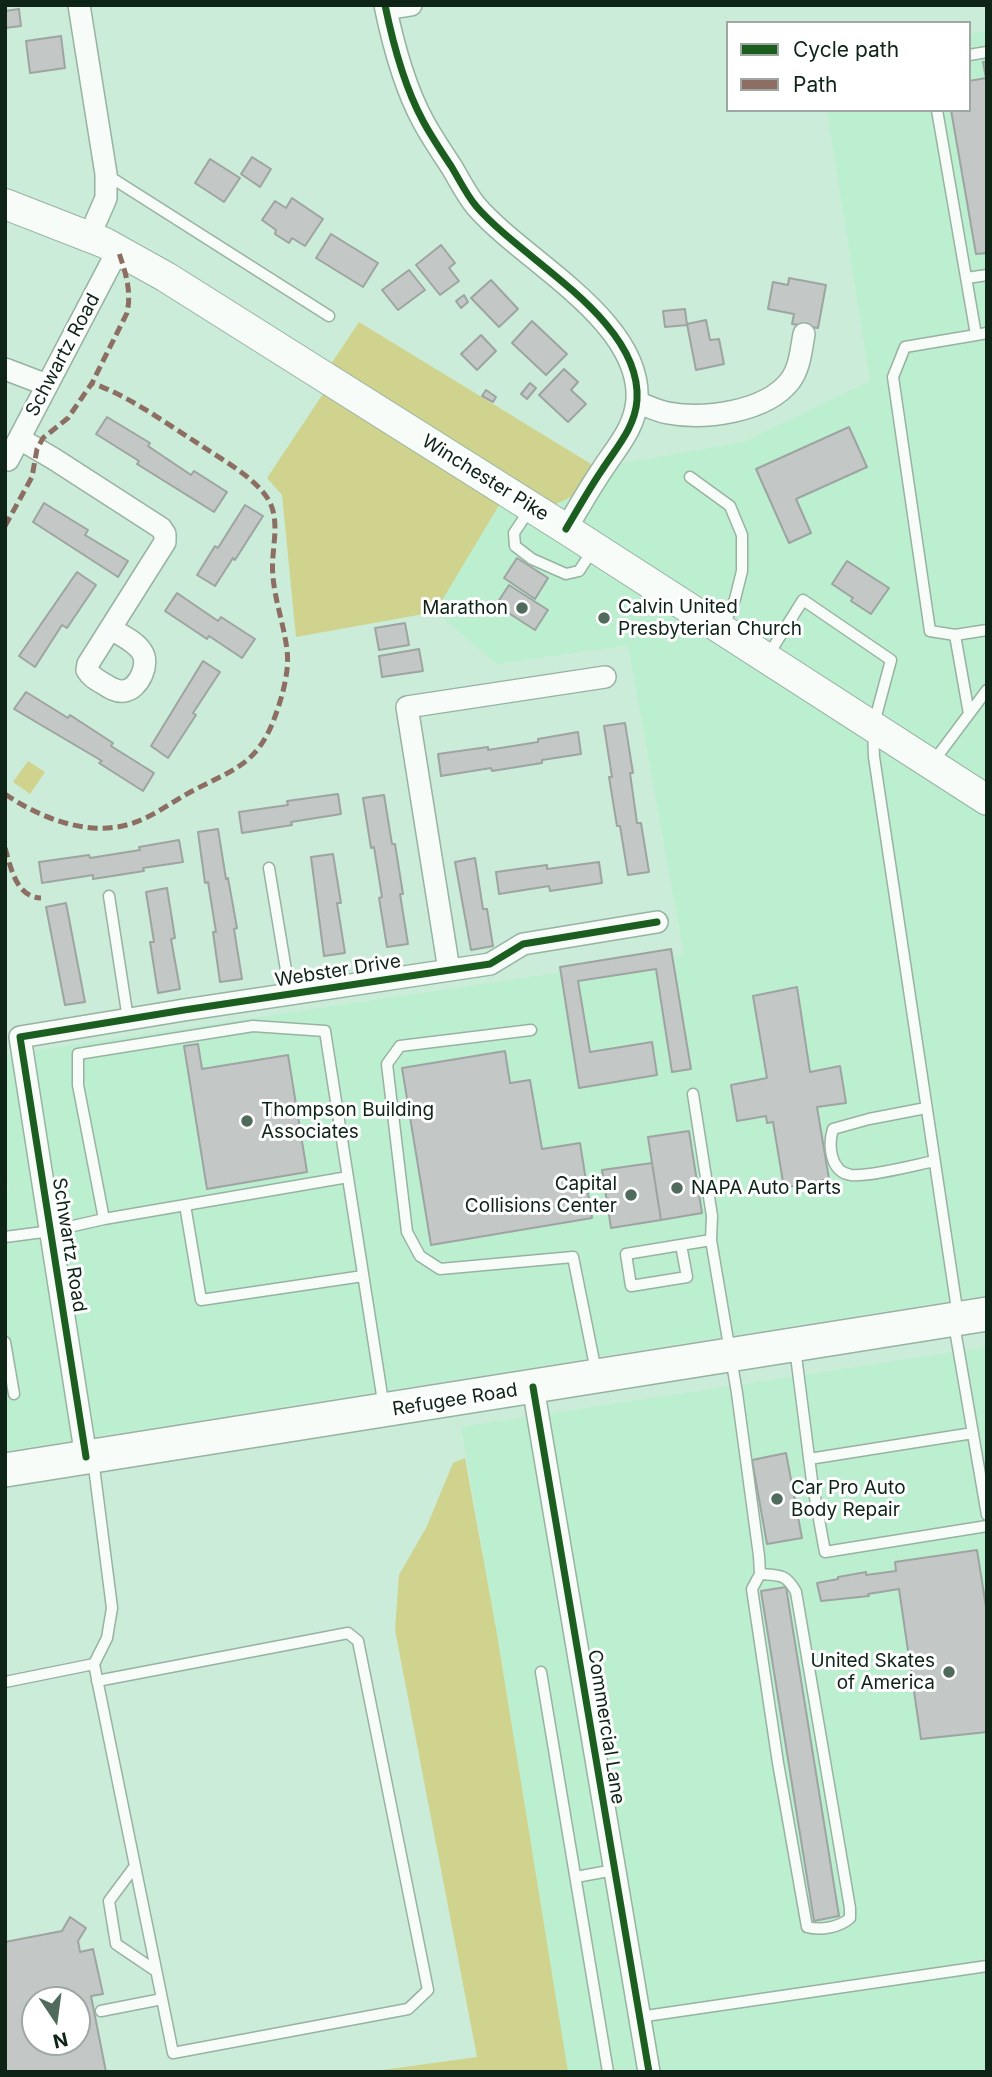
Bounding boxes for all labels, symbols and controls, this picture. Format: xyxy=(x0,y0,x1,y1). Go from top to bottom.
legend xyxy=(726,21,971,112)
text: Cycle path xyxy=(793,37,899,62)
text: Path xyxy=(793,72,838,97)
street label: Schwartz Road xyxy=(21,290,105,420)
street label: Winchester Pike xyxy=(417,430,553,526)
place label: Calvin United Presbyterian Church xyxy=(618,596,802,640)
place label: Marathon xyxy=(422,597,508,619)
marker: Marathon xyxy=(514,600,530,616)
marker: Calvin United Presbyterian Church xyxy=(596,610,612,626)
street label: Webster Drive xyxy=(273,950,403,992)
place label: Thompson Building Associates xyxy=(261,1099,434,1143)
marker: Thompson Building Associates xyxy=(239,1113,255,1129)
place label: Capital Collisions Center xyxy=(465,1173,617,1217)
street label: Schwartz Road xyxy=(47,1176,91,1314)
place label: NAPA Auto Parts xyxy=(691,1177,841,1199)
marker: NAPA Auto Parts xyxy=(669,1180,685,1196)
marker: Capital Collisions Center xyxy=(623,1187,639,1203)
street label: Refugee Road xyxy=(391,1379,519,1421)
place label: Car Pro Auto Body Repair xyxy=(791,1477,906,1521)
marker: Car Pro Auto Body Repair xyxy=(769,1491,785,1507)
street label: Commercial Lane xyxy=(583,1648,629,1806)
place label: United Skates of America xyxy=(811,1650,935,1694)
marker: United Skates of America xyxy=(941,1664,957,1680)
north arrow xyxy=(21,1986,91,2056)
text: N xyxy=(51,2027,70,2053)

